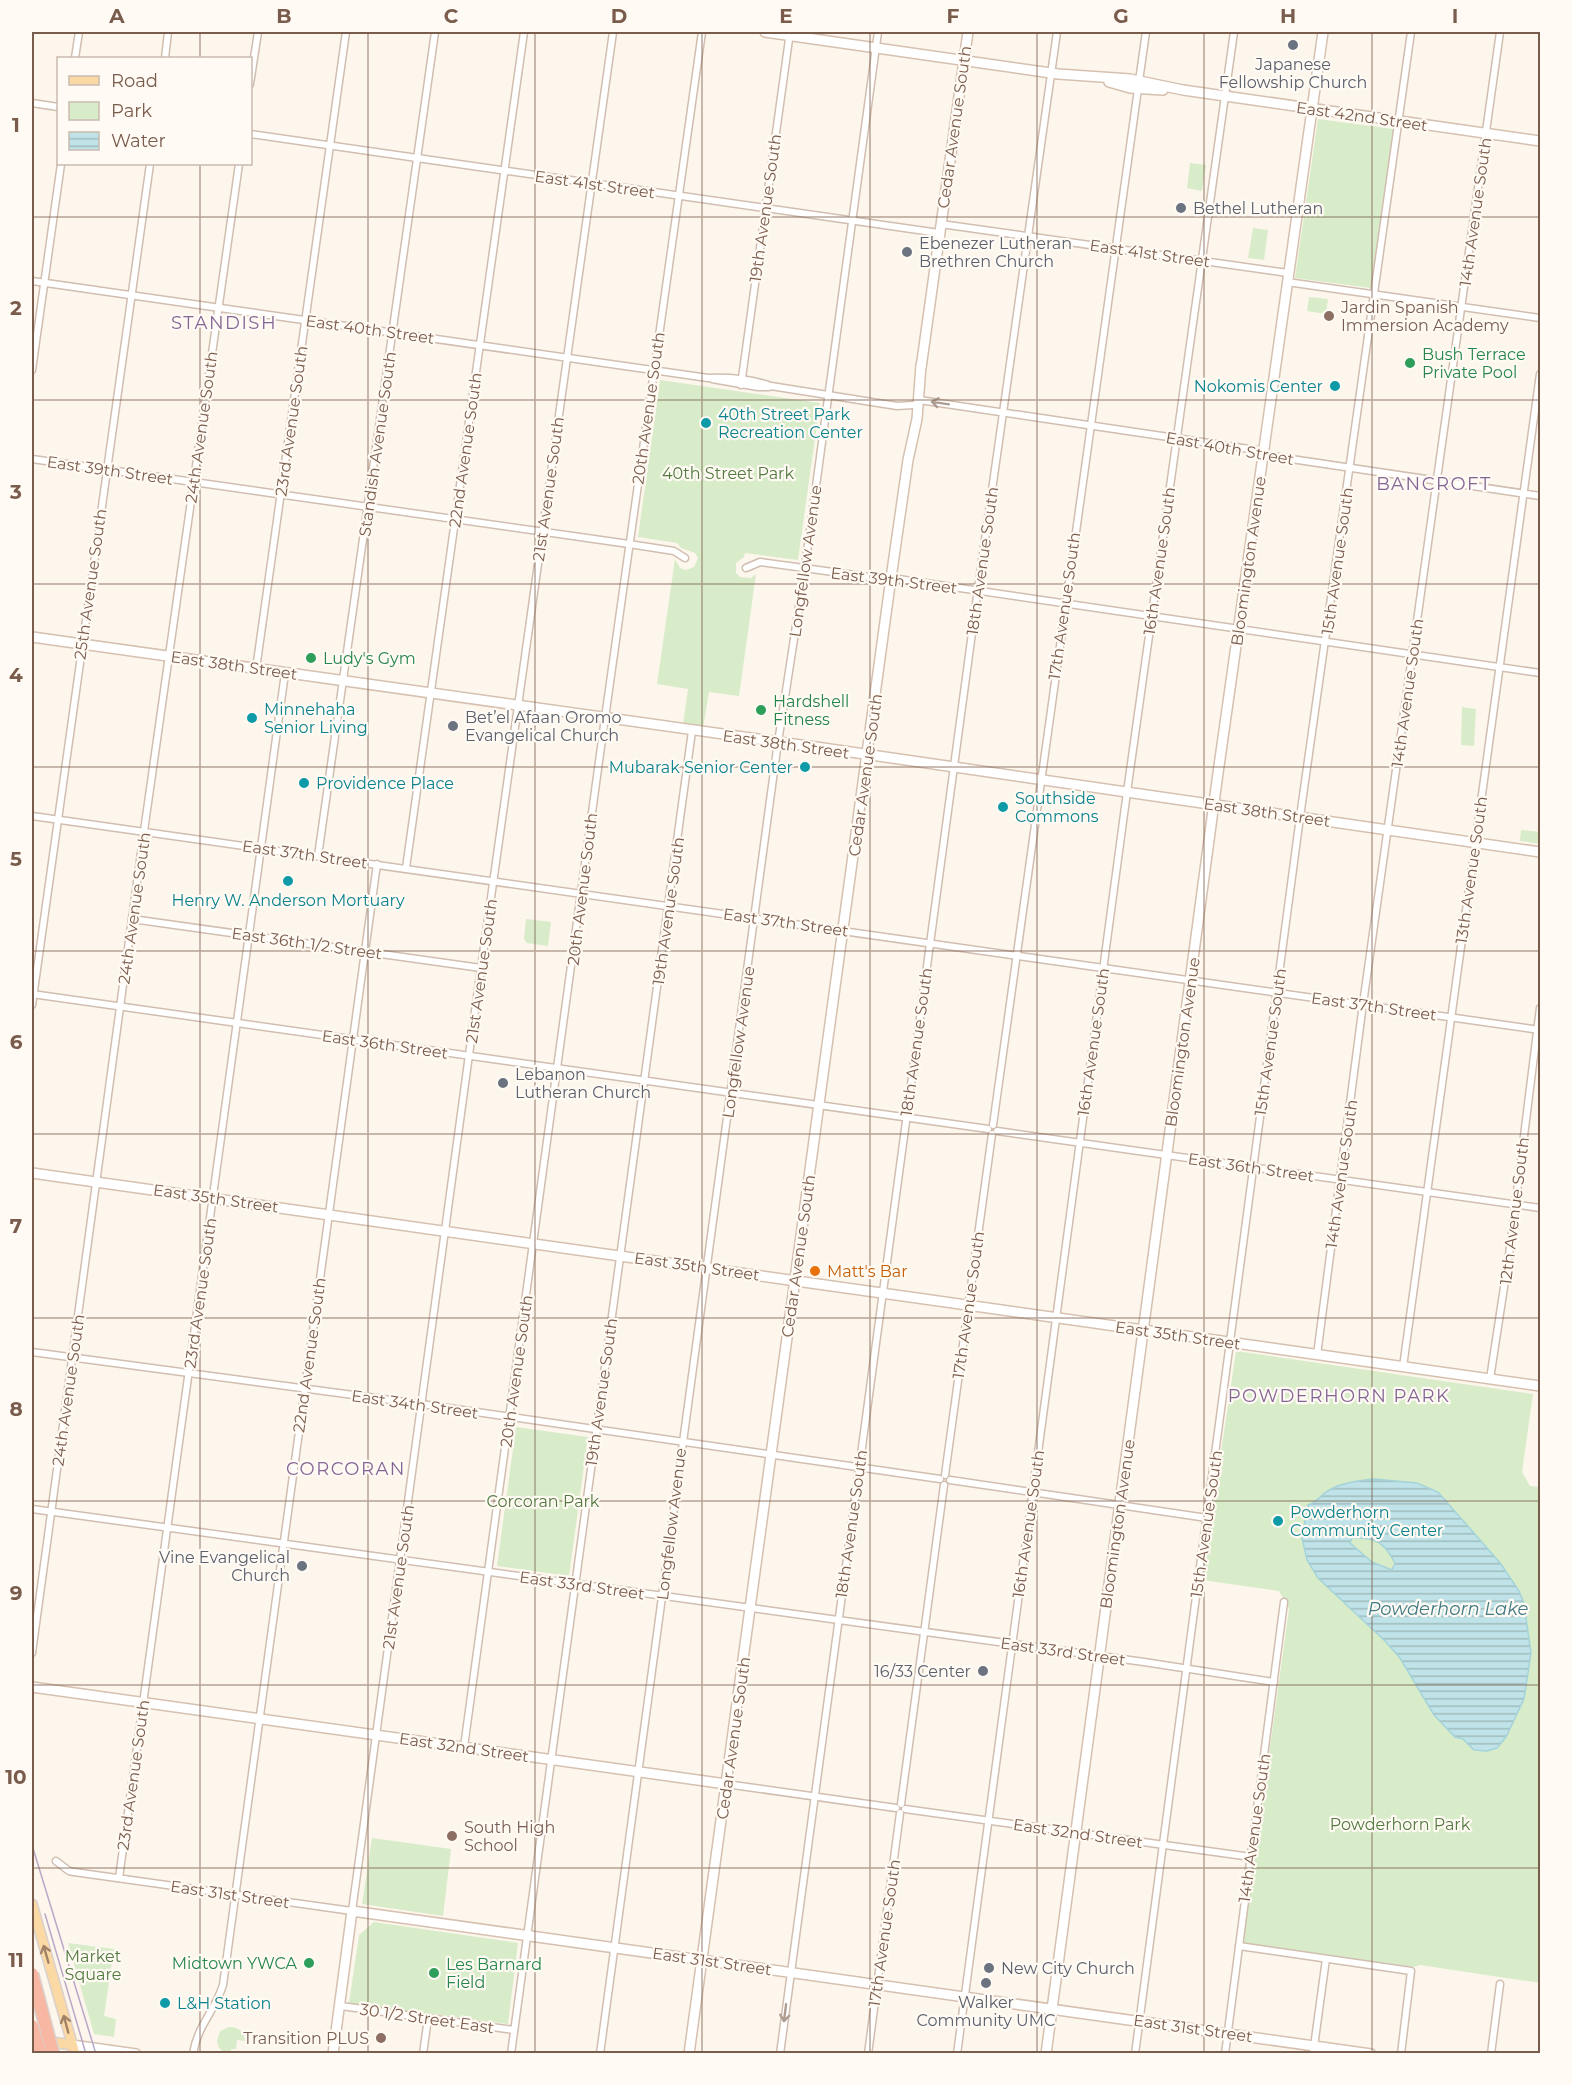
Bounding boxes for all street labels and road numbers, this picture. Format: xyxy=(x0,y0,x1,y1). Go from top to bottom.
street label: Cedar Avenue South xyxy=(934,45,975,210)
street label: East 42nd Street xyxy=(1295,98,1429,135)
street label: 19th Avenue South xyxy=(746,133,785,284)
street label: 14th Avenue South xyxy=(1456,136,1495,288)
street label: East 41st Street xyxy=(534,167,657,202)
street label: East 41st Street xyxy=(1089,236,1212,271)
street label: East 40th Street xyxy=(304,311,436,348)
street label: 20th Avenue South xyxy=(628,331,669,486)
street label: 23rd Avenue South xyxy=(272,345,311,498)
street label: 24th Avenue South xyxy=(181,350,222,504)
street label: Standish Avenue South xyxy=(355,350,400,538)
street label: 22nd Avenue South xyxy=(445,371,486,529)
street label: 21st Avenue South xyxy=(529,416,568,563)
street label: East 40th Street xyxy=(1164,428,1296,469)
street label: East 39th Street xyxy=(46,452,175,489)
street label: Bloomington Avenue xyxy=(1227,475,1270,647)
street label: Longfellow Avenue xyxy=(785,484,826,638)
street label: 18th Avenue South xyxy=(963,485,1002,637)
street label: 16th Avenue South xyxy=(1140,486,1179,636)
street label: 15th Avenue South xyxy=(1318,486,1357,636)
street label: 25th Avenue South xyxy=(70,507,110,661)
street label: 17th Avenue South xyxy=(1045,531,1084,681)
street label: East 39th Street xyxy=(830,563,959,598)
street label: 14th Avenue South xyxy=(1388,617,1427,769)
street label: East 38th Street xyxy=(169,647,299,684)
street label: Cedar Avenue South xyxy=(845,693,886,858)
street label: East 38th Street xyxy=(721,726,851,763)
street label: East 38th Street xyxy=(1202,794,1332,831)
street label: 13th Avenue South xyxy=(1452,795,1491,945)
street label: 20th Avenue South xyxy=(564,812,601,967)
street label: 24th Avenue South xyxy=(114,831,155,985)
street label: East 37th Street xyxy=(241,836,369,873)
street label: 19th Avenue South xyxy=(649,836,688,987)
street label: 21st Avenue South xyxy=(462,898,501,1045)
street label: East 37th Street xyxy=(722,904,850,941)
street label: East 36th 1/2 Street xyxy=(231,924,384,964)
street label: Bloomington Avenue xyxy=(1161,956,1204,1128)
street label: Longfellow Avenue xyxy=(718,965,759,1119)
street label: 18th Avenue South xyxy=(897,966,936,1118)
street label: 16th Avenue South xyxy=(1074,967,1113,1117)
street label: 15th Avenue South xyxy=(1251,967,1290,1117)
street label: East 37th Street xyxy=(1310,988,1438,1025)
street label: East 36th Street xyxy=(321,1026,450,1063)
street label: 14th Avenue South xyxy=(1322,1098,1361,1250)
street label: 12th Avenue South xyxy=(1496,1136,1533,1286)
street label: East 36th Street xyxy=(1187,1149,1316,1186)
street label: Cedar Avenue South xyxy=(778,1174,819,1339)
street label: East 35th Street xyxy=(152,1180,280,1217)
street label: 23rd Avenue South xyxy=(181,1217,220,1370)
street label: 17th Avenue South xyxy=(949,1230,988,1380)
street label: East 35th Street xyxy=(633,1248,761,1285)
street label: 22nd Avenue South xyxy=(289,1276,330,1434)
street label: 20th Avenue South xyxy=(496,1294,537,1449)
street label: 24th Avenue South xyxy=(48,1313,89,1467)
street label: 19th Avenue South xyxy=(582,1317,621,1468)
street label: East 35th Street xyxy=(1114,1317,1242,1354)
street label: East 34th Street xyxy=(350,1386,480,1423)
street label: Bloomington Avenue xyxy=(1096,1438,1139,1610)
street label: Longfellow Avenue xyxy=(653,1447,690,1601)
street label: 18th Avenue South xyxy=(832,1448,871,1600)
street label: 16th Avenue South xyxy=(1009,1449,1048,1599)
street label: 15th Avenue South xyxy=(1187,1449,1226,1599)
street label: 21st Avenue South xyxy=(379,1504,418,1651)
street label: East 33rd Street xyxy=(518,1567,646,1604)
street label: East 33rd Street xyxy=(999,1633,1127,1670)
street label: Cedar Avenue South xyxy=(713,1656,754,1821)
street label: 23rd Avenue South xyxy=(114,1699,153,1852)
street label: East 32nd Street xyxy=(398,1729,531,1766)
street label: 14th Avenue South xyxy=(1235,1752,1274,1904)
street label: East 32nd Street xyxy=(1012,1815,1145,1852)
street label: 17th Avenue South xyxy=(865,1858,904,2008)
street label: East 31st Street xyxy=(169,1877,291,1912)
street label: East 31st Street xyxy=(651,1944,773,1979)
street label: 30 1/2 Street East xyxy=(359,2000,496,2037)
street label: East 31st Street xyxy=(1132,2011,1254,2046)

